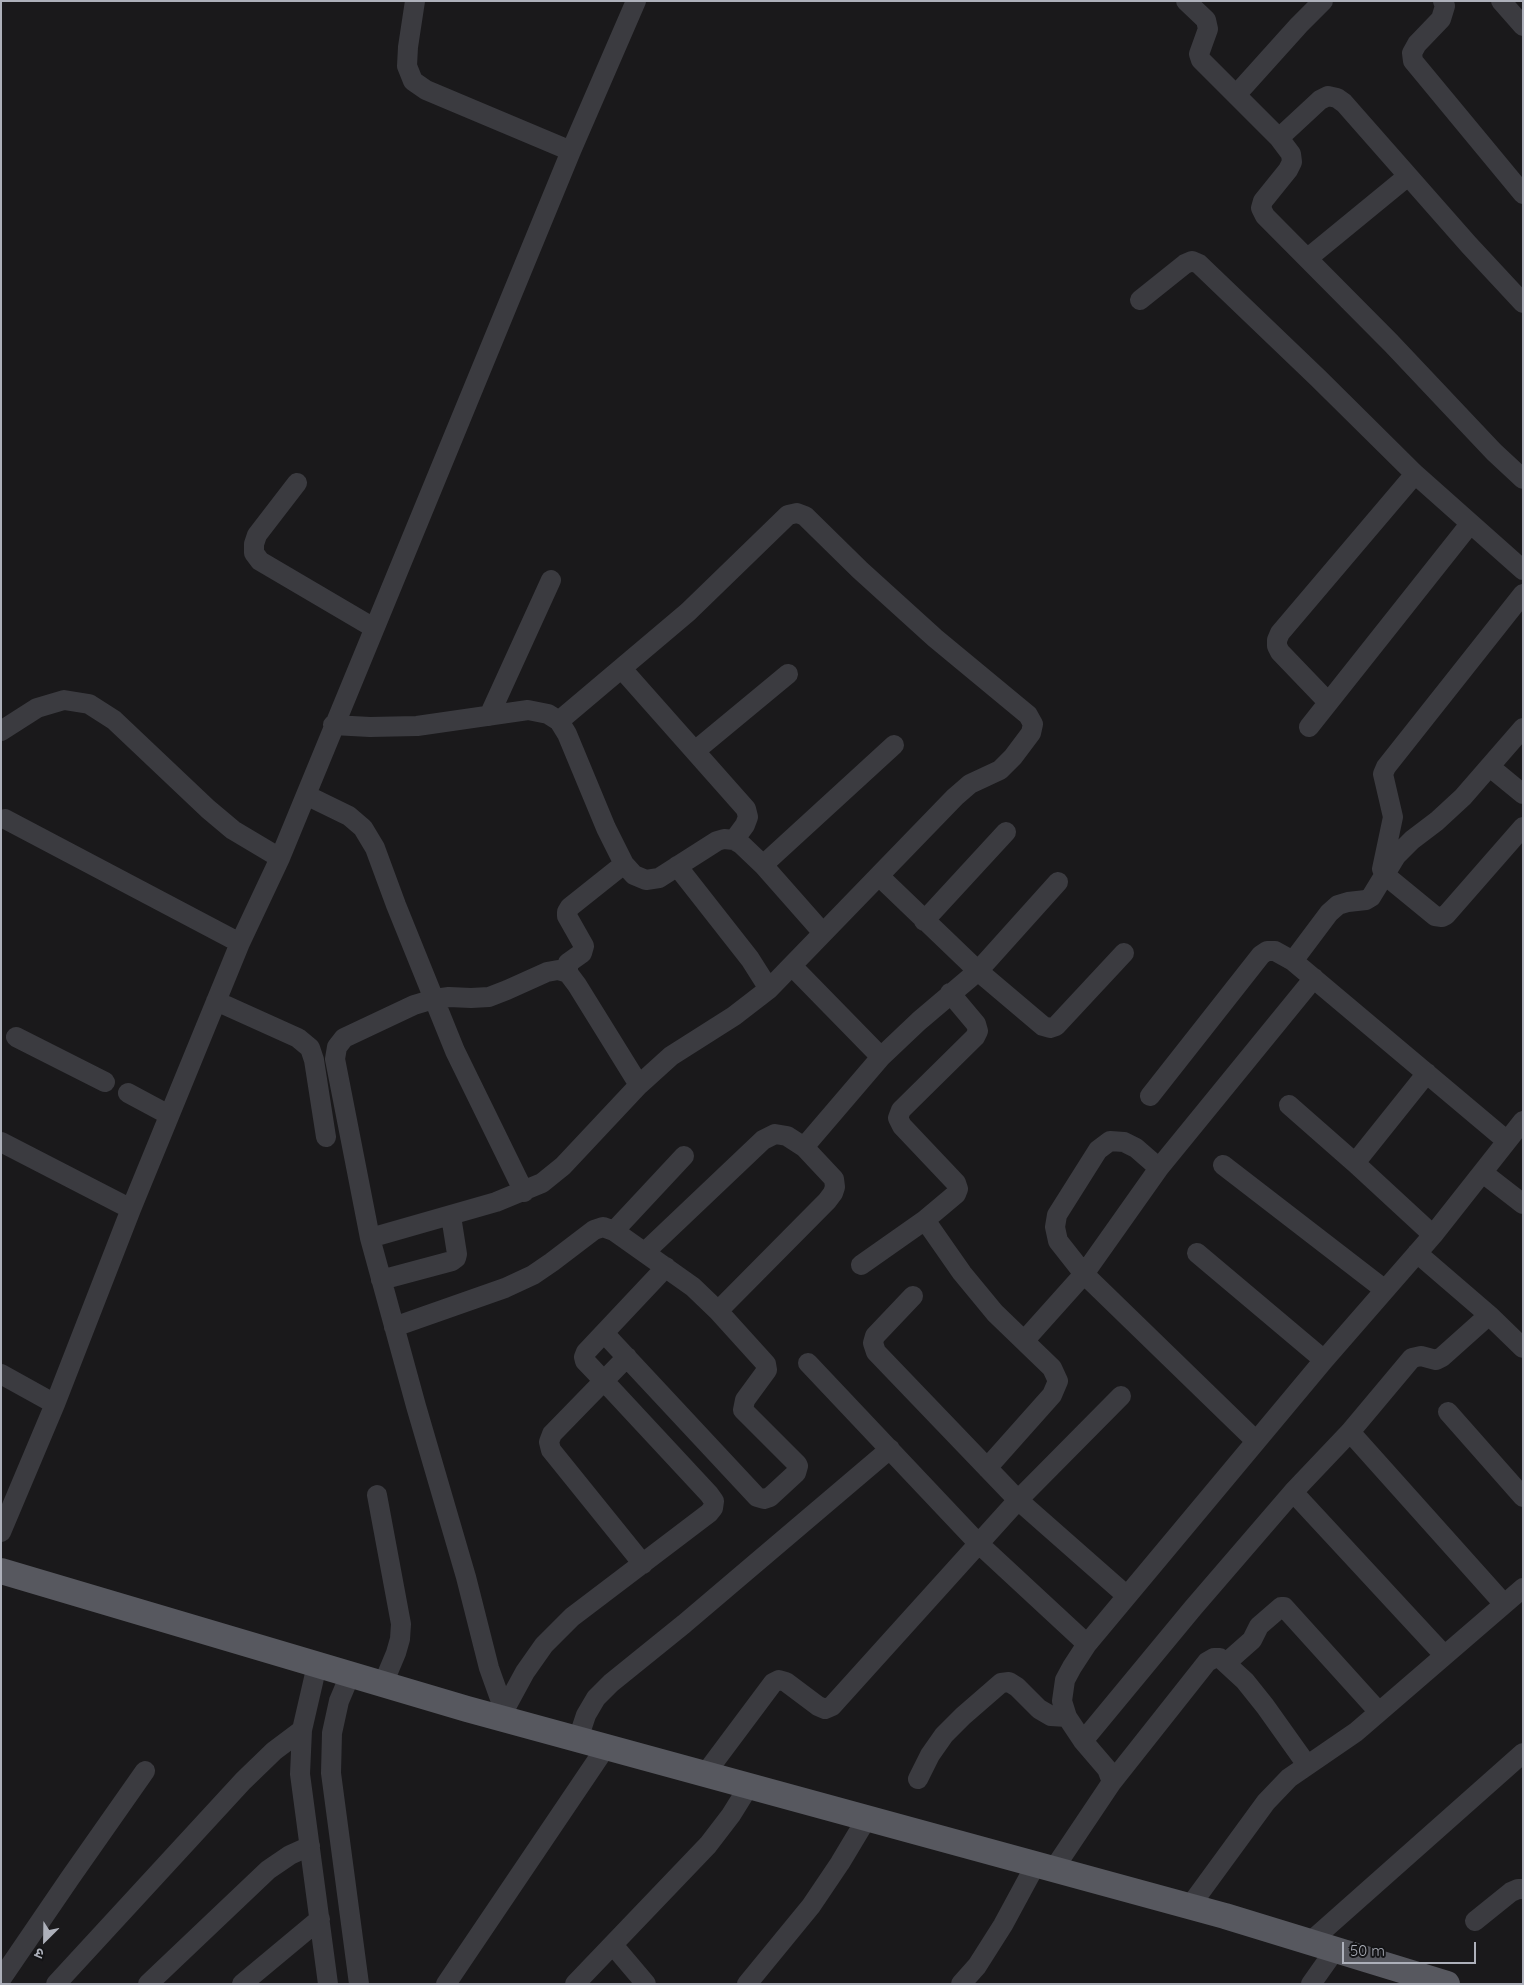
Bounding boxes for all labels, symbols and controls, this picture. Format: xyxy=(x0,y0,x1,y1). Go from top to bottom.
north arrow xyxy=(20,1915,70,1965)
scale bar xyxy=(1344,1932,1478,1964)
text: 50 m xyxy=(1350,1941,1385,1960)
text: उ xyxy=(32,1944,46,1964)

